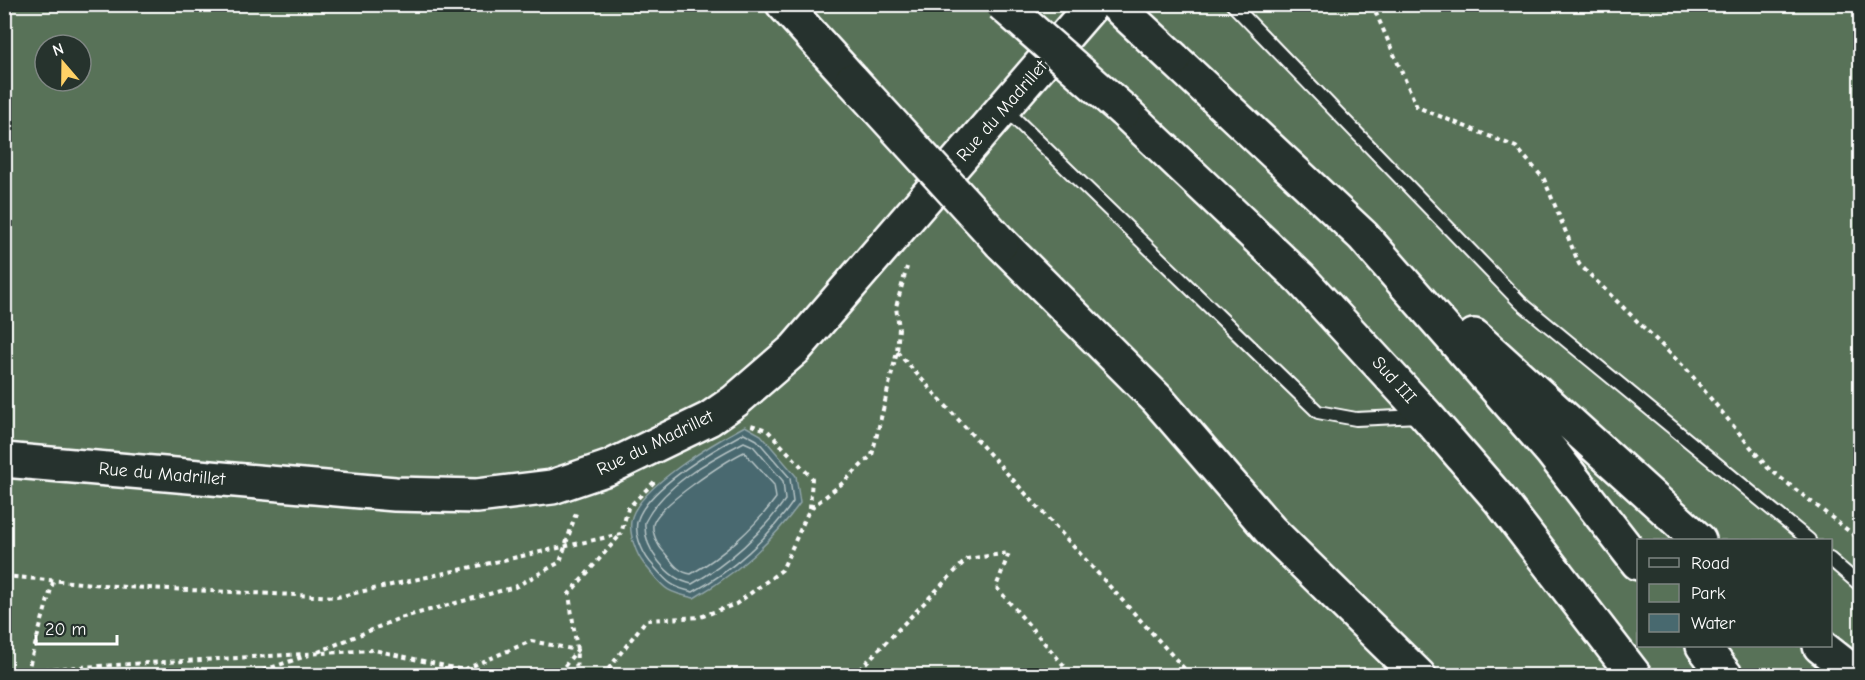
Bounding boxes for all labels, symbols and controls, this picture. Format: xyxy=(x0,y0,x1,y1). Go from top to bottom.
north arrow xyxy=(33,33,93,93)
text: N xyxy=(50,40,66,60)
street label: Rue du Madrillet xyxy=(952,56,1052,166)
street label: Sud III xyxy=(1368,352,1420,408)
street label: Rue du Madrillet xyxy=(593,405,717,480)
street label: Rue du Madrillet xyxy=(98,458,227,490)
legend xyxy=(1637,539,1832,647)
text: Road xyxy=(1691,553,1730,574)
text: Park xyxy=(1691,583,1726,604)
scale bar xyxy=(36,608,117,646)
text: Water xyxy=(1691,613,1736,634)
text: 20 m xyxy=(45,619,86,640)

